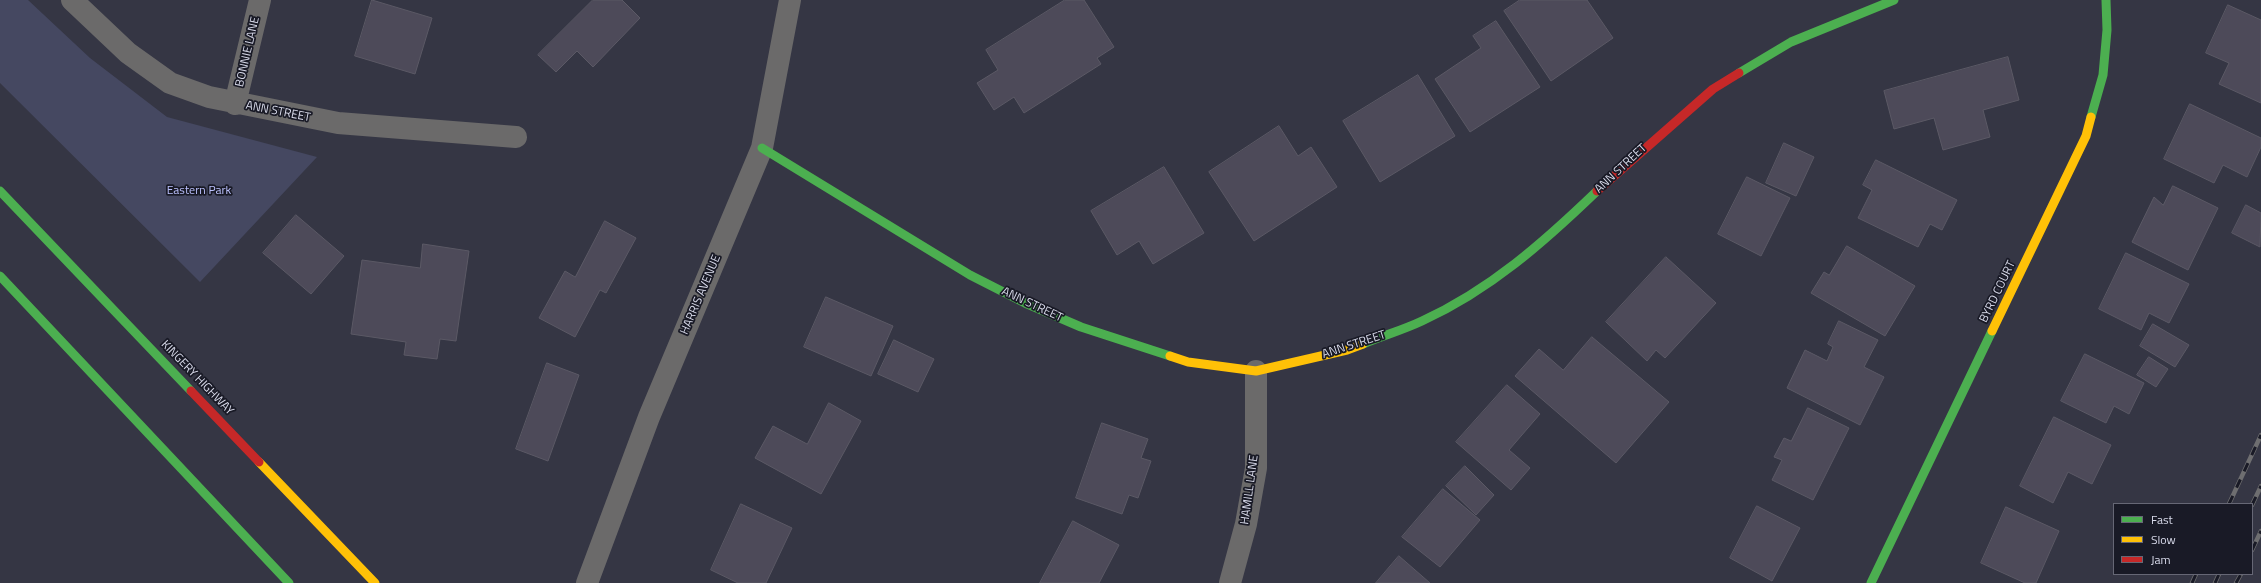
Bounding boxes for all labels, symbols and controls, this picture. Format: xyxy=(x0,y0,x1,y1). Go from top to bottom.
street label: BONNIE LANE xyxy=(233,16,263,88)
street label: ANN STREET xyxy=(244,99,312,125)
street label: ANN STREET xyxy=(1592,141,1650,197)
park label: Eastern Park xyxy=(167,184,231,198)
street label: HARRIS AVENUE xyxy=(678,253,724,337)
street label: BYRD COURT xyxy=(1977,259,2019,325)
street label: ANN STREET xyxy=(999,285,1065,325)
street label: ANN STREET xyxy=(1320,328,1388,362)
street label: KINGERY HIGHWAY xyxy=(158,338,236,418)
street label: HAMILL LANE xyxy=(1238,454,1262,526)
legend xyxy=(2113,503,2253,575)
text: Fast xyxy=(2151,510,2173,529)
text: Slow xyxy=(2151,530,2176,549)
text: Jam xyxy=(2151,550,2171,569)

